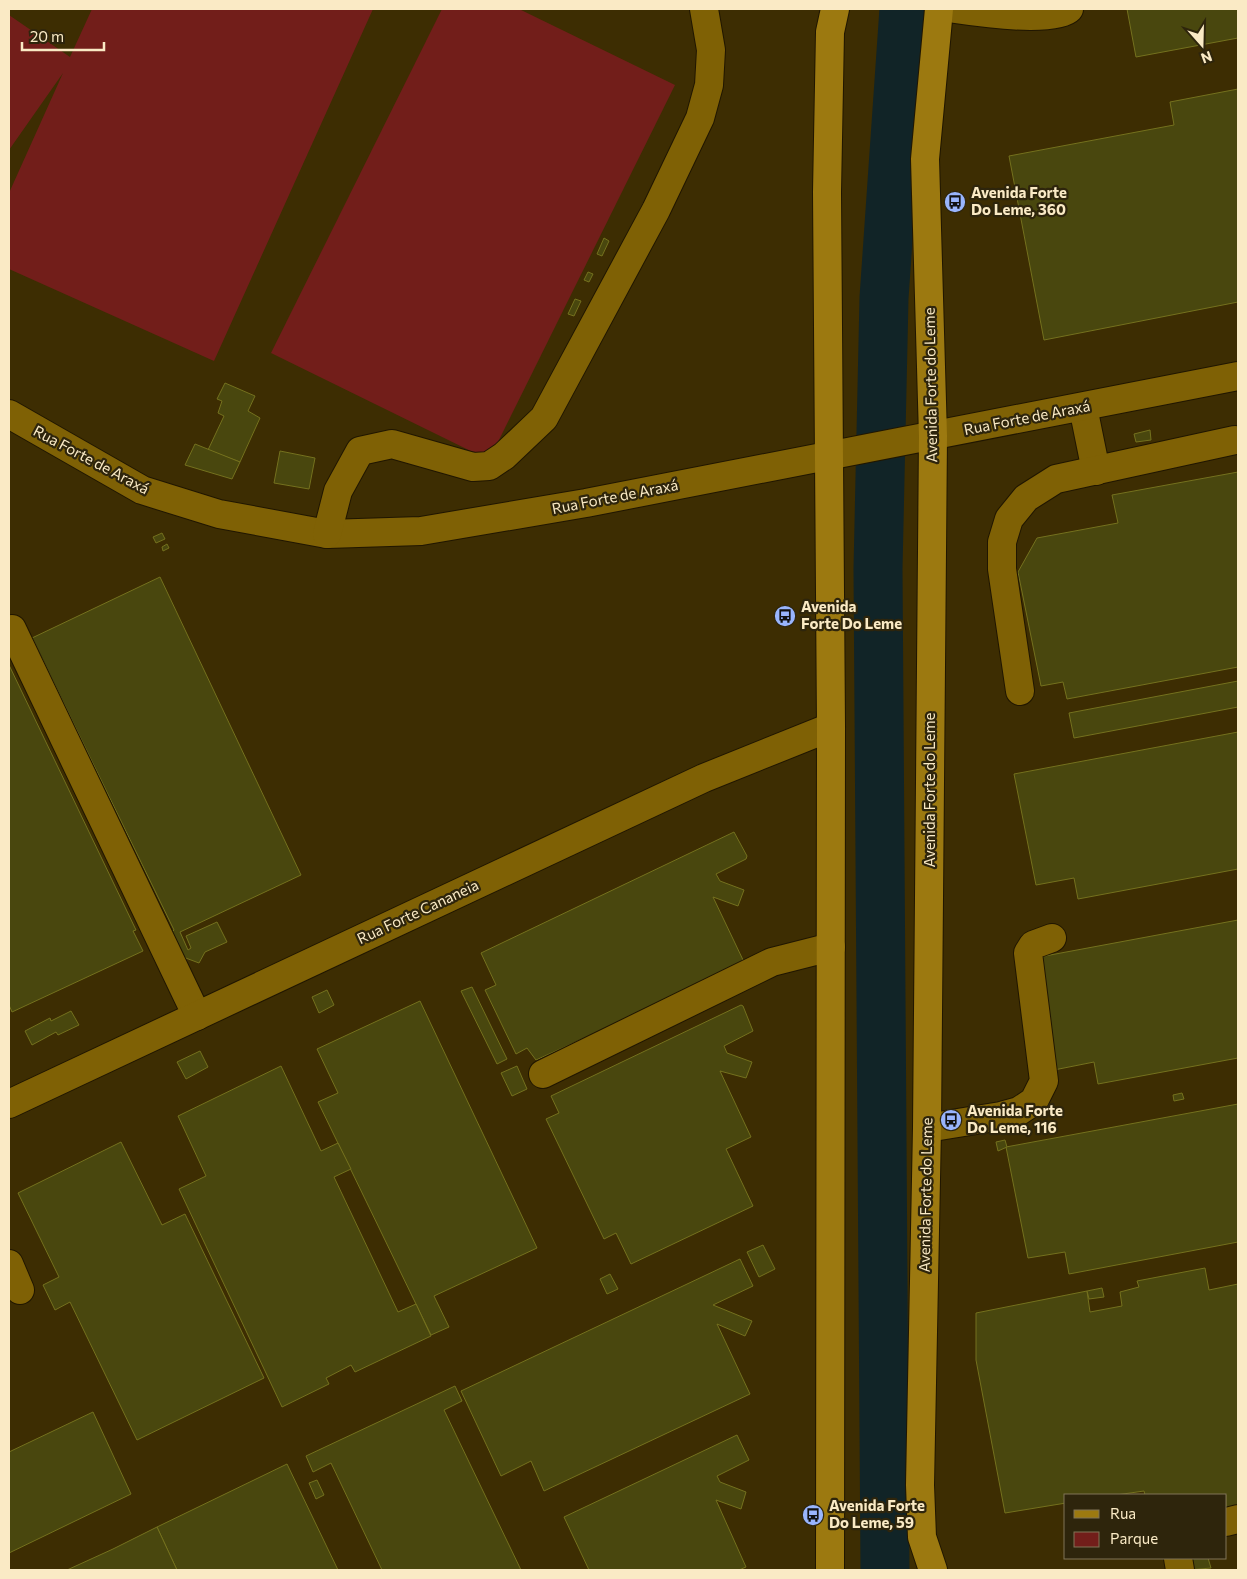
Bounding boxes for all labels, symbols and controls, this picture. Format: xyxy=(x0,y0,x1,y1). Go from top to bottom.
scale bar xyxy=(22,20,105,52)
north arrow xyxy=(1177,20,1227,70)
text: 20 m xyxy=(30,27,64,45)
text: N xyxy=(1199,48,1214,67)
place label: Avenida Forte Do Leme, 360 xyxy=(971,183,1067,218)
bus stop icon: Avenida Forte Do Leme, 360 xyxy=(943,190,967,214)
street label: Avenida Forte do Leme xyxy=(920,307,940,463)
street label: Rua Forte de Araxá xyxy=(962,396,1092,438)
street label: Rua Forte de Araxá xyxy=(31,421,152,497)
street label: Rua Forte de Araxá xyxy=(550,475,680,517)
place label: Avenida Forte Do Leme xyxy=(801,597,902,632)
bus stop icon: Avenida Forte Do Leme xyxy=(773,604,797,628)
street label: Avenida Forte do Leme xyxy=(920,712,938,868)
street label: Rua Forte Cananeia xyxy=(354,875,481,947)
place label: Avenida Forte Do Leme, 116 xyxy=(967,1101,1063,1136)
bus stop icon: Avenida Forte Do Leme, 116 xyxy=(939,1108,963,1132)
street label: Avenida Forte do Leme xyxy=(915,1117,935,1273)
legend xyxy=(1064,1494,1227,1559)
place label: Avenida Forte Do Leme, 59 xyxy=(829,1496,925,1531)
bus stop icon: Avenida Forte Do Leme, 59 xyxy=(801,1503,825,1527)
text: Rua xyxy=(1110,1504,1136,1522)
text: Parque xyxy=(1110,1529,1158,1547)

